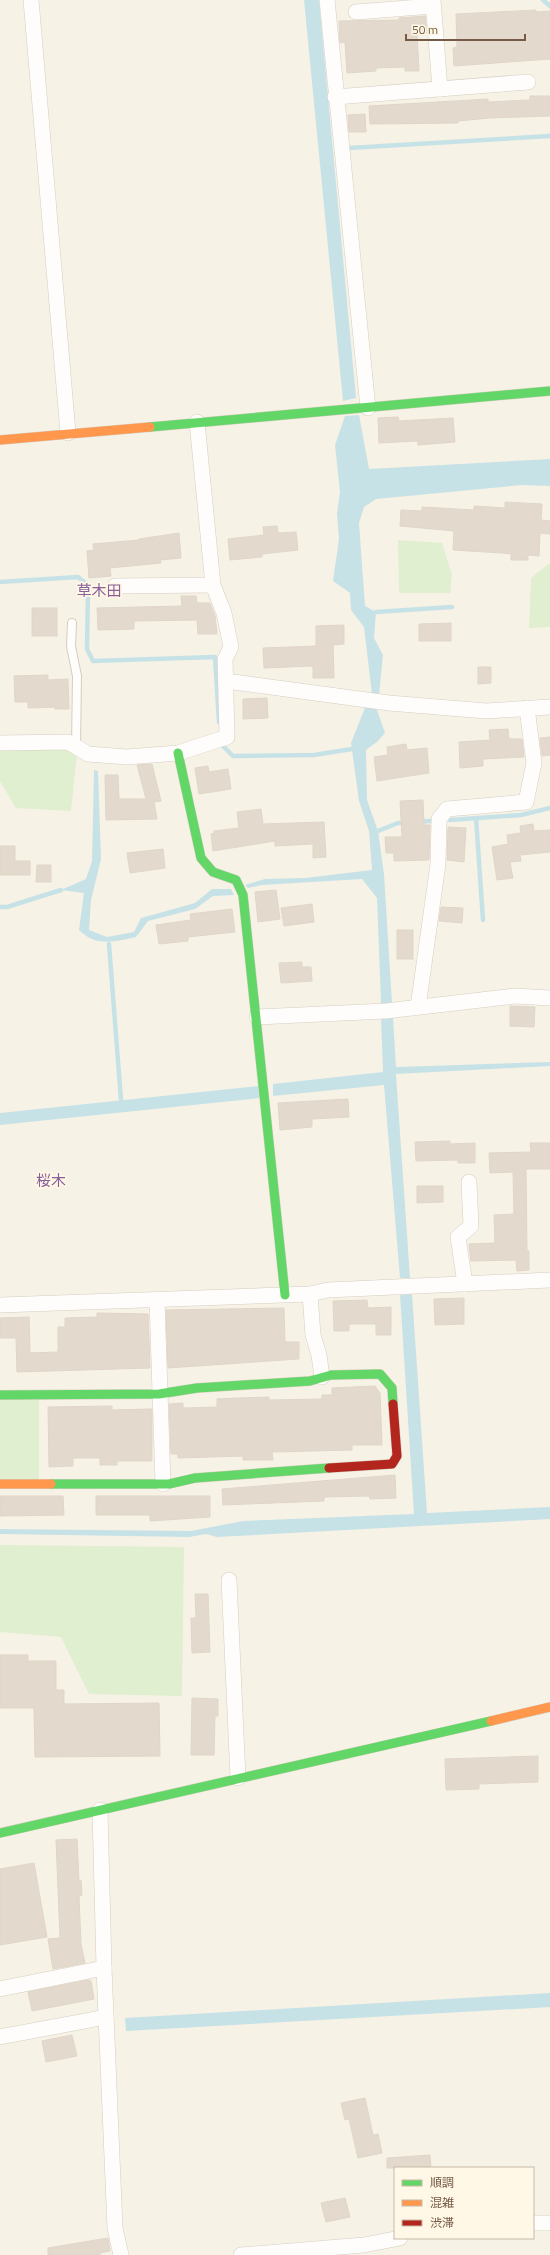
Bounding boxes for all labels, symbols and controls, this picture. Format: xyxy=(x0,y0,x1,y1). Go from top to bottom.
scale bar xyxy=(406,16,525,42)
text: 50 m xyxy=(412,20,438,39)
district label: 草木田 xyxy=(76,579,122,602)
district label: 桜木 xyxy=(36,1169,66,1192)
legend xyxy=(394,2167,534,2239)
text: 順調 xyxy=(430,2173,454,2192)
text: 混雑 xyxy=(430,2193,454,2212)
text: 渋滞 xyxy=(430,2213,454,2232)

